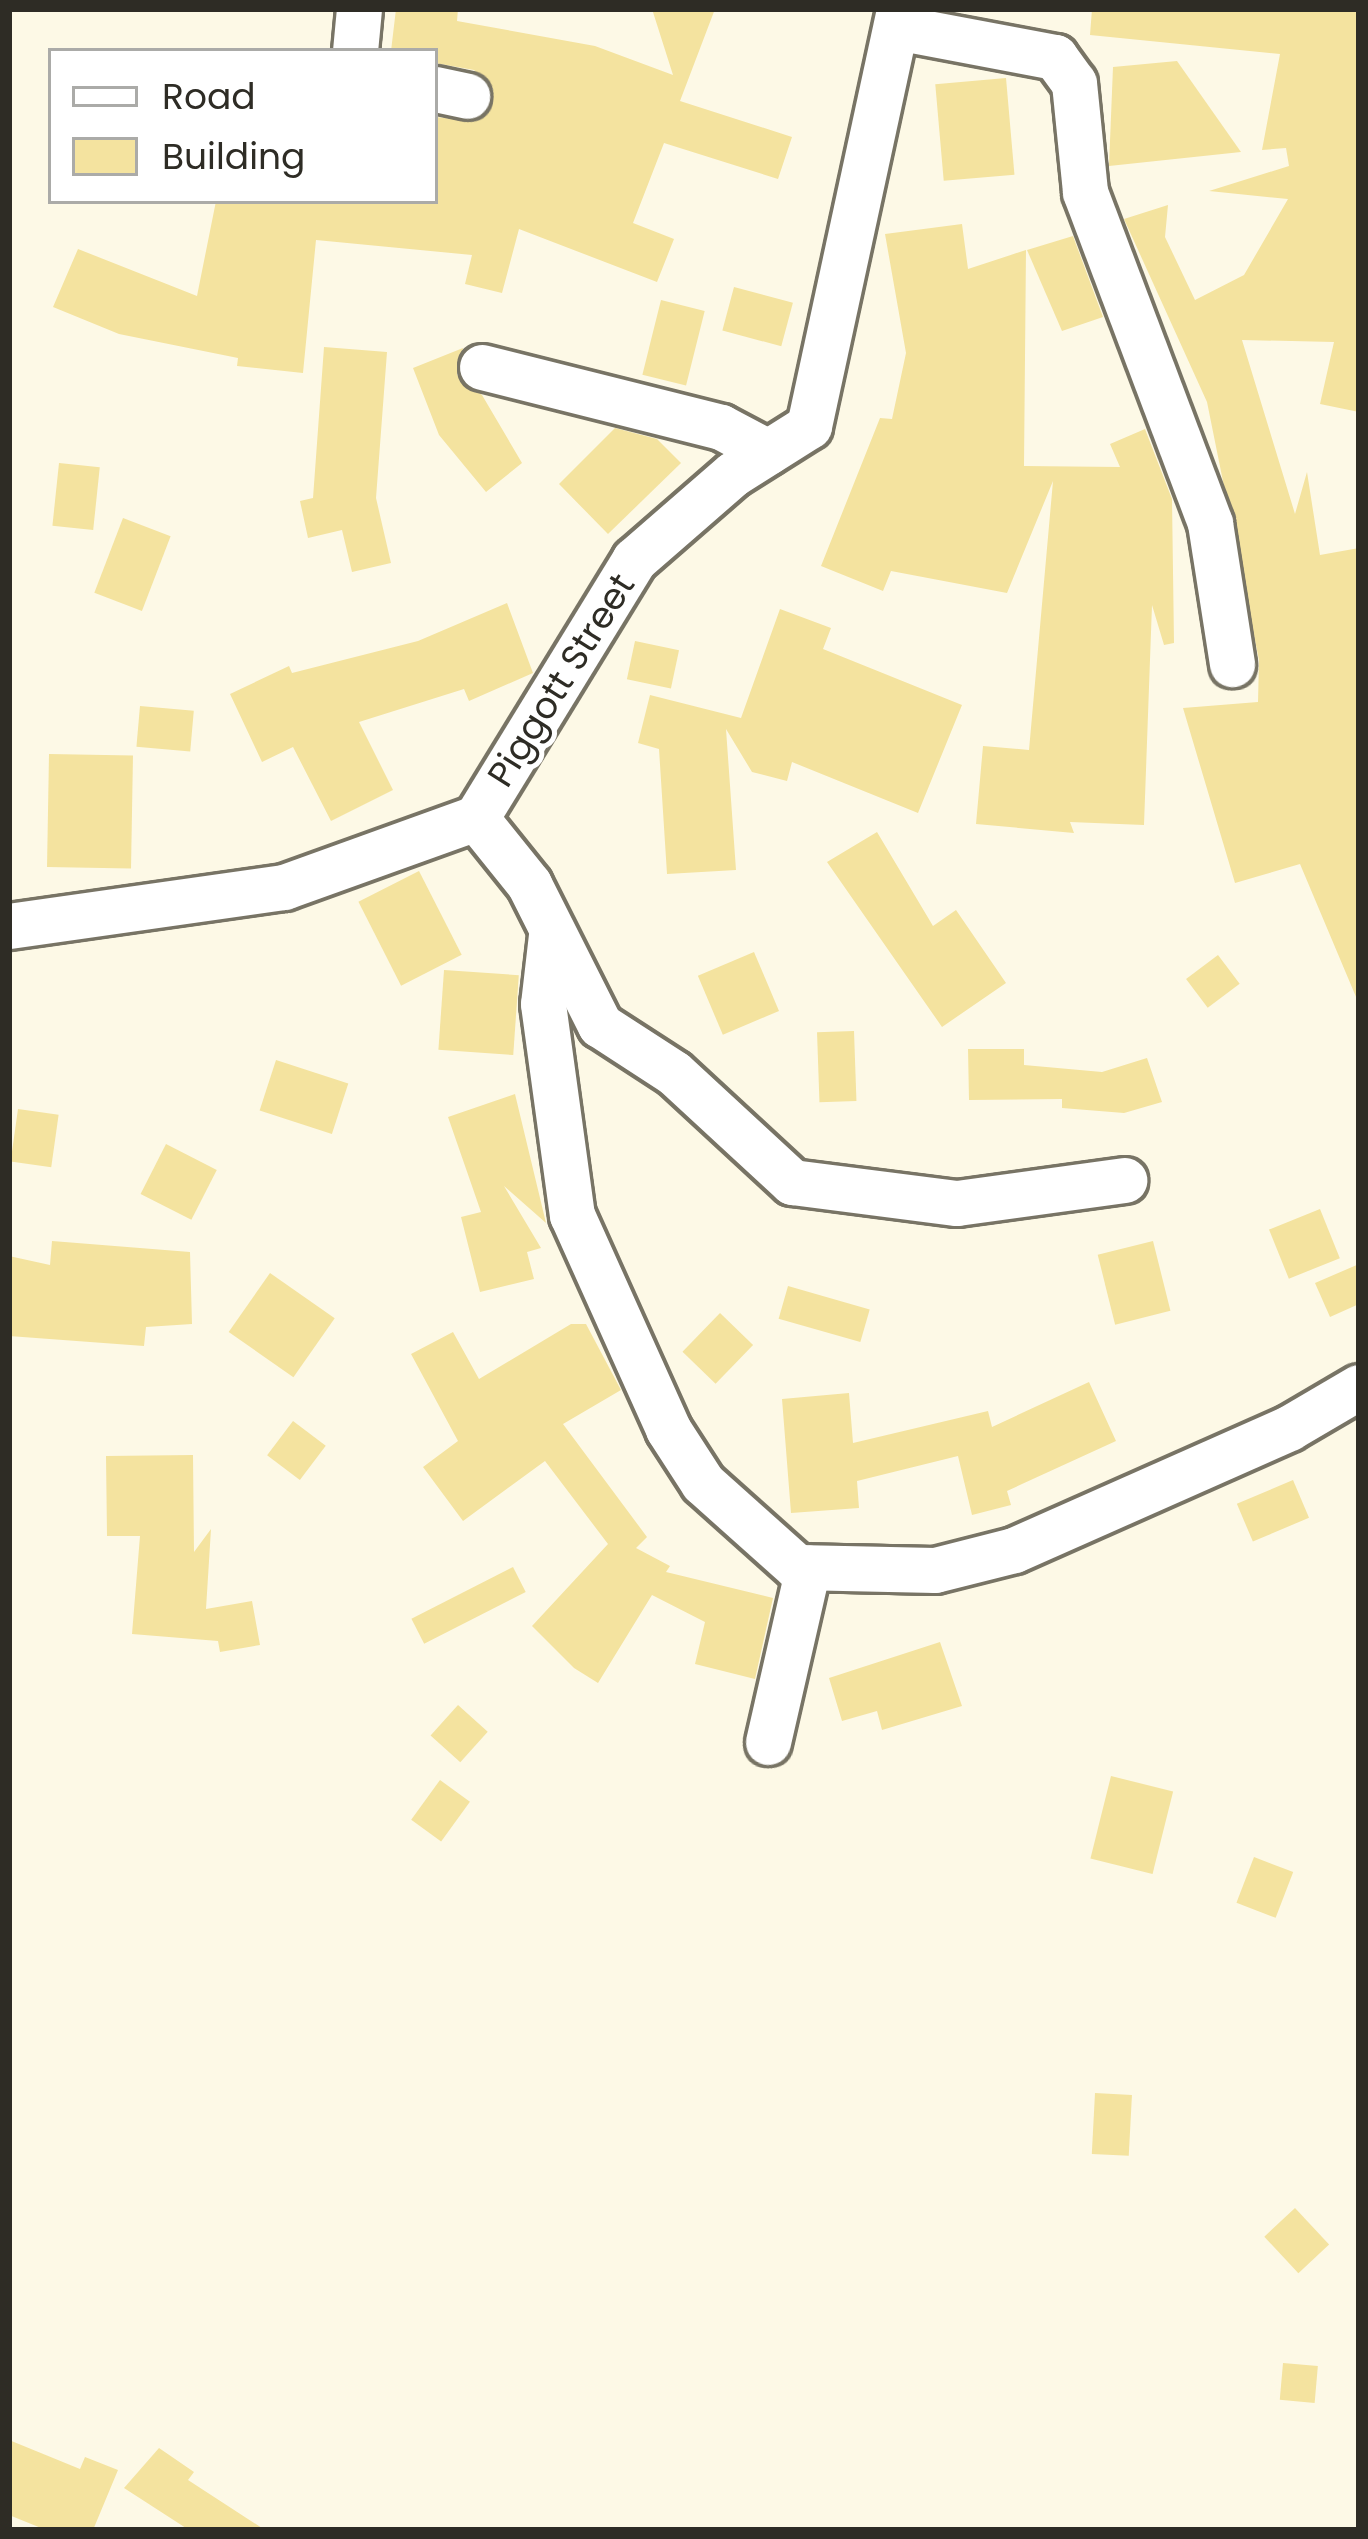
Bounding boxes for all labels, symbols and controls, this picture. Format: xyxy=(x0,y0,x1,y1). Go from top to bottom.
legend xyxy=(48,48,438,204)
text: Road xyxy=(162,71,256,122)
text: Building xyxy=(162,131,305,182)
street label: Piggott Street xyxy=(478,566,644,794)

